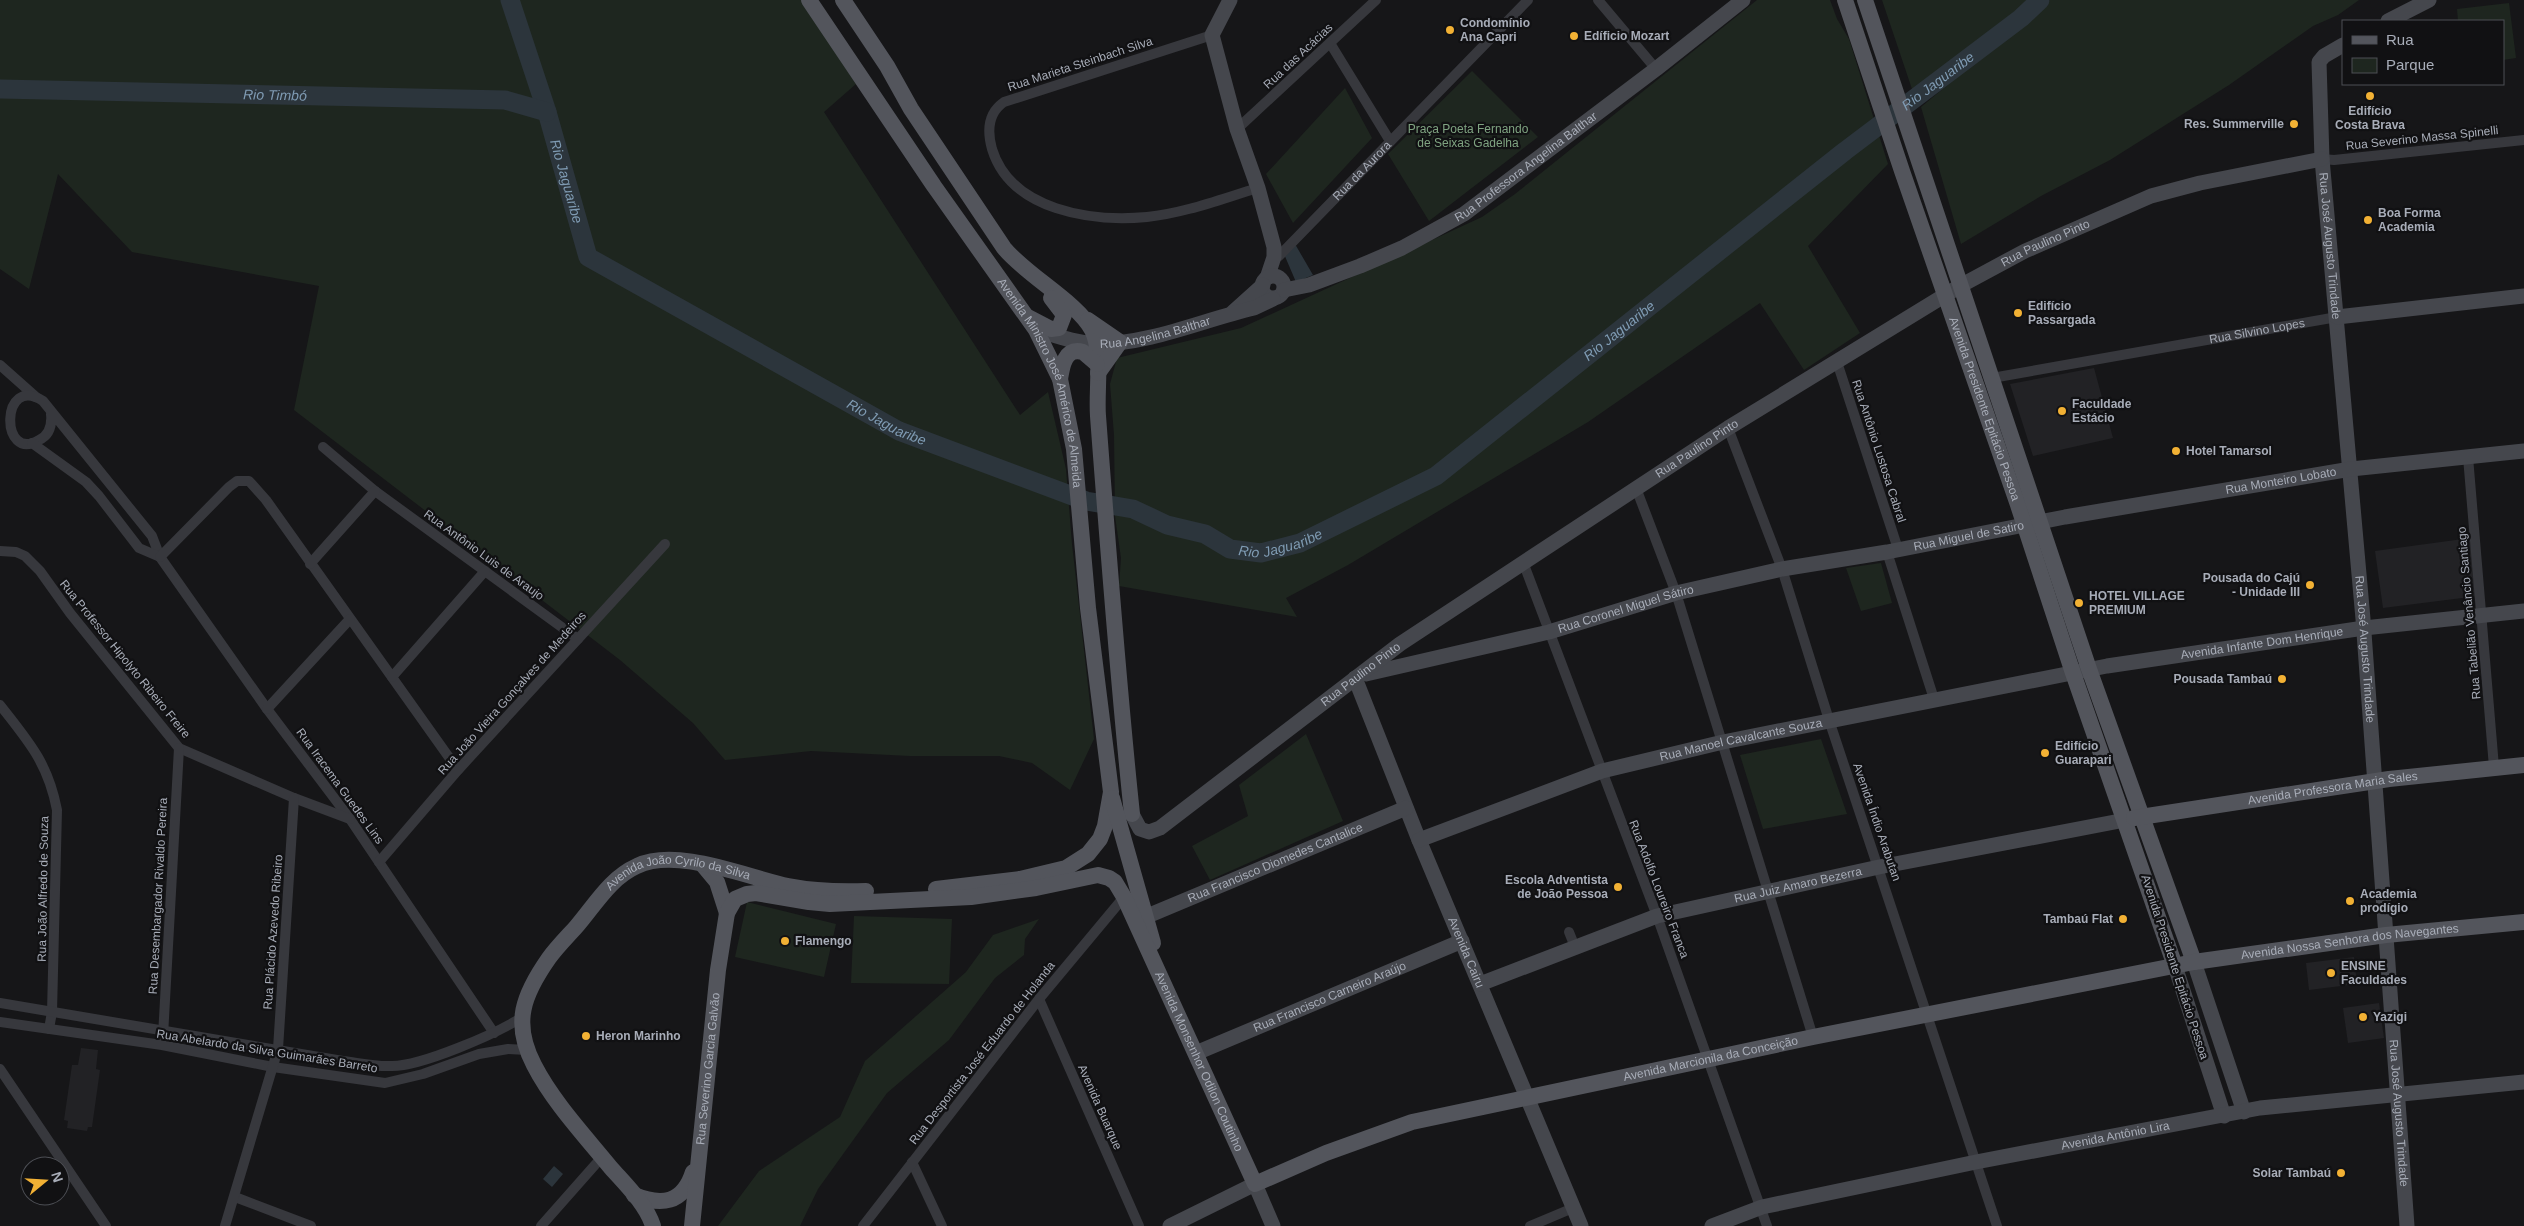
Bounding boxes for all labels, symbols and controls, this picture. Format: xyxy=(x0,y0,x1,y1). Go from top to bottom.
place label: Condomínio Ana Capri xyxy=(1460,16,1530,44)
street label: Rua das Acácias xyxy=(1261,20,1335,92)
legend xyxy=(2342,20,2504,85)
marker: Condomínio Ana Capri xyxy=(1444,24,1456,36)
place label: Edíficio Mozart xyxy=(1584,29,1669,43)
marker: Edíficio Mozart xyxy=(1568,30,1580,42)
text: Rua xyxy=(2386,31,2414,48)
street label: Rua Marieta Steinbach Silva xyxy=(1006,34,1154,94)
water label: Rio Jaguaribe xyxy=(1898,48,1977,113)
text: Parque xyxy=(2386,56,2434,73)
water label: Rio Timbó xyxy=(243,86,307,104)
marker: Edifício Costa Brava xyxy=(2364,90,2376,102)
place label: Edifício Costa Brava xyxy=(2335,104,2405,132)
street label: Rua Professora Angelina Balthar xyxy=(1452,109,1600,225)
place label: Res. Summerville xyxy=(2184,117,2284,131)
marker: Res. Summerville xyxy=(2288,118,2300,130)
park label: Praça Poeta Fernando de Seixas Gadelha xyxy=(1408,122,1529,150)
street label: Rua Severino Massa Spinelli xyxy=(2345,123,2499,153)
water label: Rio Jaguaribe xyxy=(547,138,586,225)
street label: Rua da Aurora xyxy=(1330,138,1394,203)
street label: Rua José Augusto Trindade xyxy=(2316,172,2343,320)
place label: Boa Forma Academia xyxy=(2378,206,2441,234)
marker: Boa Forma Academia xyxy=(2362,214,2374,226)
street label: Rua Paulino Pinto xyxy=(1999,216,2092,270)
street label: Avenida Ministro José Américo de Almeida xyxy=(994,275,1084,489)
water label: Rio Jaguaribe xyxy=(1580,297,1658,364)
place label: Edifício Passargada xyxy=(2028,299,2096,327)
marker: Edifício Passargada xyxy=(2012,307,2024,319)
street label: Rua Angelina Balthar xyxy=(1099,314,1212,351)
street label: Avenida Presidente Epitácio Pessoa xyxy=(1946,315,2023,503)
street label: Rua Silvino Lopes xyxy=(2208,316,2306,346)
street label: Rua Antônio Lustosa Cabral xyxy=(1849,378,1909,524)
water label: Rio Jaguaribe xyxy=(844,396,928,448)
place label: Faculdade Estácio xyxy=(2072,397,2132,425)
marker: Faculdade Estácio xyxy=(2056,405,2068,417)
street label: Rua Paulino Pinto xyxy=(1653,416,1741,481)
place label: Hotel Tamarsol xyxy=(2186,444,2272,458)
marker: Hotel Tamarsol xyxy=(2170,445,2182,457)
street label: Rua Monteiro Lobato xyxy=(2224,465,2338,497)
street label: Rua Antônio Luis de Araujo xyxy=(421,507,547,603)
street label: Rua Miguel de Satiro xyxy=(1912,518,2026,554)
water label: Rio Jaguaribe xyxy=(1238,525,1325,561)
street label: Rua Tabelião Venâncio Santiago xyxy=(2454,526,2484,700)
place label: Pousada do Cajú - Unidade III xyxy=(2203,571,2300,599)
street label: Rua José Augusto Trindade xyxy=(2352,575,2378,724)
street label: Rua Professor Hipolyto Ribeiro Freire xyxy=(57,577,193,741)
marker: Pousada do Cajú - Unidade III xyxy=(2304,579,2316,591)
street label: Rua Coronel Miguel Sátiro xyxy=(1556,582,1695,636)
place label: HOTEL VILLAGE PREMIUM xyxy=(2089,589,2185,617)
marker: HOTEL VILLAGE PREMIUM xyxy=(2073,597,2085,609)
street label: Rua João Vieira Gonçalves de Medeiros xyxy=(435,609,589,777)
street label: Avenida Infante Dom Henrique xyxy=(2180,624,2344,662)
street label: Rua Paulino Pinto xyxy=(1318,639,1403,709)
place label: Pousada Tambaú xyxy=(2174,672,2272,686)
marker: Pousada Tambaú xyxy=(2276,673,2288,685)
street label: Rua Manoel Cavalcante Souza xyxy=(1658,715,1824,764)
street label: Rua Iracema Guedes Lins xyxy=(293,725,387,847)
place label: Edifício Guarapari xyxy=(2055,739,2112,767)
marker: Edifício Guarapari xyxy=(2039,747,2051,759)
street label: Avenida Índio Arabutan xyxy=(1850,761,1905,883)
street label: Avenida Professora Maria Sales xyxy=(2247,769,2418,807)
street label: Rua Desembargador Rivaldo Pereira xyxy=(146,797,170,995)
street label: Rua João Alfredo de Souza xyxy=(35,816,51,962)
street label: Rua Adolfo Loureiro Franca xyxy=(1626,818,1692,960)
street label: Rua Francisco Diomedes Cantalice xyxy=(1186,820,1365,905)
street label: Avenida João Cyrilo da Silva xyxy=(603,853,752,893)
street label: Rua Plácido Azevedo Ribeiro xyxy=(261,854,285,1010)
street label: Rua Juiz Amaro Bezerra xyxy=(1733,864,1863,906)
place label: Escola Adventista de João Pessoa xyxy=(1505,873,1608,901)
street label: Avenida Presidente Epitácio Pessoa xyxy=(2138,873,2212,1061)
marker: Escola Adventista de João Pessoa xyxy=(1612,881,1624,893)
place label: Academia prodígio xyxy=(2360,887,2417,915)
marker: Academia prodígio xyxy=(2344,895,2356,907)
place label: Tambaú Flat xyxy=(2043,912,2113,926)
marker: Tambaú Flat xyxy=(2117,913,2129,925)
street label: Avenida Cairu xyxy=(1445,915,1487,990)
street label: Avenida Nossa Senhora dos Navegantes xyxy=(2240,921,2459,962)
place label: Flamengo xyxy=(795,934,852,948)
marker: Flamengo xyxy=(779,935,791,947)
street label: Rua Francisco Carneiro Araújo xyxy=(1251,958,1408,1035)
street label: Rua Desportista José Eduardo de Holanda xyxy=(906,959,1058,1147)
place label: ENSINE Faculdades xyxy=(2341,959,2407,987)
marker: ENSINE Faculdades xyxy=(2325,967,2337,979)
street label: Avenida Monsenhor Odilon Coutinho xyxy=(1152,969,1246,1154)
street label: Rua Severino Garcia Galvão xyxy=(693,992,723,1146)
place label: Yazigi xyxy=(2373,1010,2407,1024)
marker: Yazigi xyxy=(2357,1011,2369,1023)
street label: Rua Abelardo da Silva Guimarães Barreto xyxy=(156,1027,379,1075)
place label: Heron Marinho xyxy=(596,1029,681,1043)
marker: Heron Marinho xyxy=(580,1030,592,1042)
street label: Avenida Marcionila da Conceição xyxy=(1622,1033,1800,1084)
street label: Rua José Augusto Trindade xyxy=(2386,1039,2411,1188)
street label: Avenida Buarque xyxy=(1075,1062,1125,1152)
street label: Avenida Antônio Lira xyxy=(2060,1118,2171,1153)
north arrow xyxy=(20,1156,70,1206)
place label: Solar Tambaú xyxy=(2253,1166,2331,1180)
marker: Solar Tambaú xyxy=(2335,1167,2347,1179)
text: N xyxy=(48,1170,67,1184)

